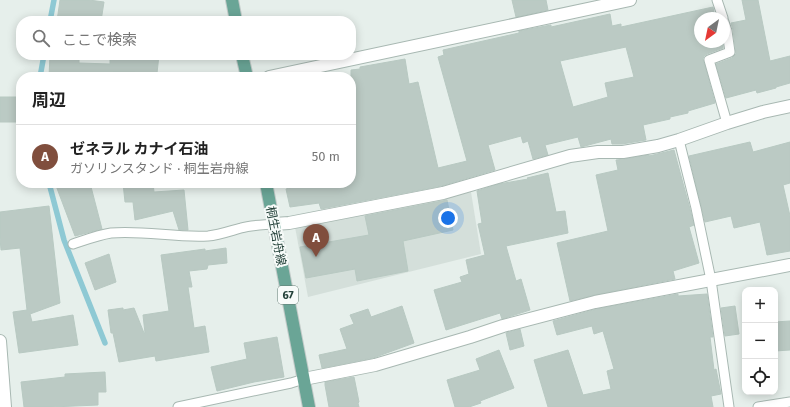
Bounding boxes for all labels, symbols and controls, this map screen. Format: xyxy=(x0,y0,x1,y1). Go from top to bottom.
north arrow xyxy=(694,12,730,48)
search box xyxy=(16,16,356,60)
icon: search xyxy=(30,27,52,49)
text: ここで検索 xyxy=(62,31,137,49)
text: 周辺 xyxy=(32,90,66,111)
text: ゼネラル カナイ石油 xyxy=(70,140,209,158)
text: A xyxy=(41,149,49,164)
text: 50 m xyxy=(312,149,340,164)
text: ガソリンスタンド · 桐生岩舟線 xyxy=(70,161,249,176)
street label: 桐生岩舟線 xyxy=(263,205,289,267)
your location xyxy=(438,208,458,228)
pin: A xyxy=(303,224,329,257)
road number: 67 xyxy=(278,286,298,304)
map controls xyxy=(742,287,778,395)
button: + xyxy=(742,287,778,323)
button: − xyxy=(742,323,778,359)
button: locate xyxy=(742,359,778,395)

